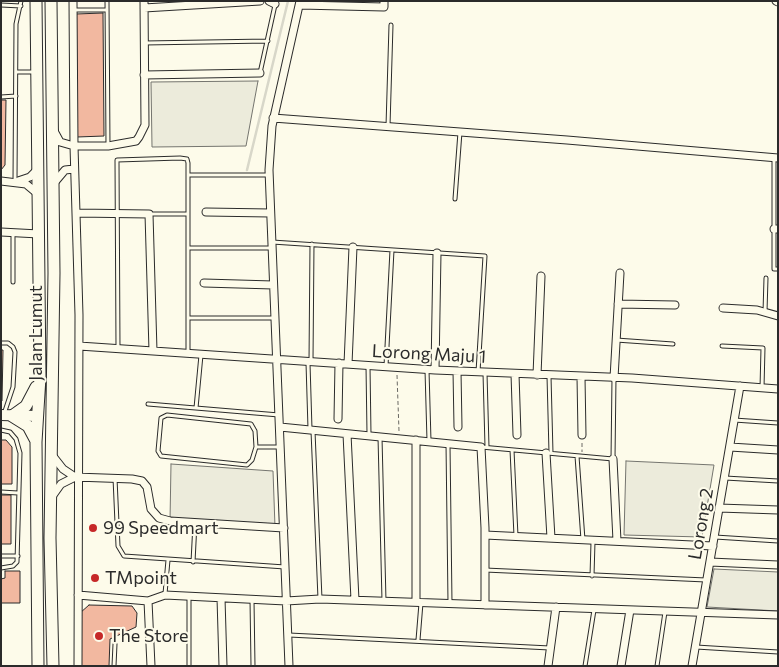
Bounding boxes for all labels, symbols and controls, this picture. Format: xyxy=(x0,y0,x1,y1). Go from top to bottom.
street label: Jalan Lumut xyxy=(25,285,47,381)
street label: Lorong Maju 1 xyxy=(371,340,487,368)
street label: Lorong 2 xyxy=(684,487,718,561)
place label: 99 Speedmart xyxy=(103,517,219,539)
marker: 99 Speedmart xyxy=(87,522,99,534)
place label: TMpoint xyxy=(105,567,177,589)
marker: TMpoint xyxy=(89,572,101,584)
place label: The Store xyxy=(109,625,189,647)
marker: The Store xyxy=(93,630,105,642)

